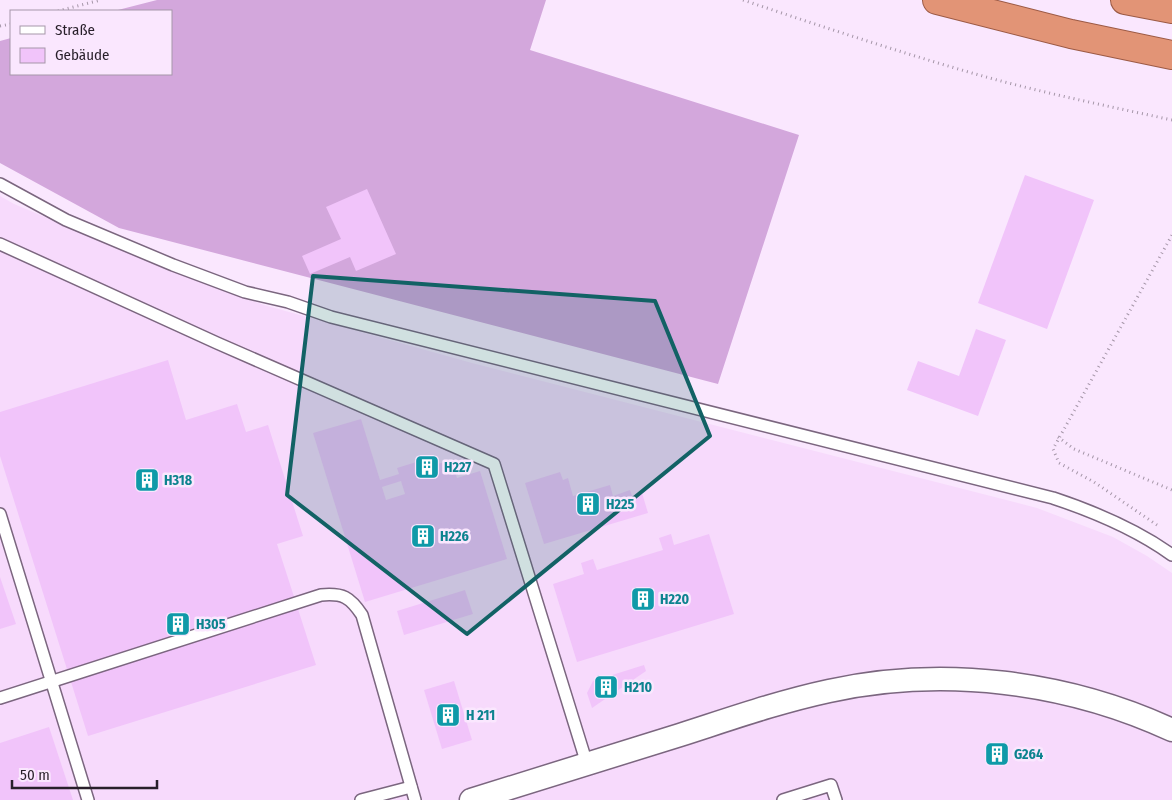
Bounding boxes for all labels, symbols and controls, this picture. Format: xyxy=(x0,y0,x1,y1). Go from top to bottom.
legend xyxy=(10,10,172,75)
text: Straße xyxy=(55,21,95,39)
text: Gebäude xyxy=(55,46,110,64)
building icon: H227 xyxy=(414,454,440,480)
place label: H227 xyxy=(444,459,471,476)
building icon: H318 xyxy=(134,467,160,493)
place label: H318 xyxy=(164,472,193,489)
building icon: H225 xyxy=(575,491,601,517)
place label: H225 xyxy=(606,496,634,513)
building icon: H226 xyxy=(410,523,436,549)
place label: H226 xyxy=(440,528,469,545)
building icon: H220 xyxy=(630,586,656,612)
place label: H220 xyxy=(660,591,689,608)
building icon: H305 xyxy=(165,611,191,637)
place label: H305 xyxy=(196,616,226,633)
building icon: H210 xyxy=(593,674,619,700)
place label: H210 xyxy=(624,679,653,696)
building icon: H 211 xyxy=(435,702,461,728)
place label: H 211 xyxy=(466,707,495,724)
building icon: G264 xyxy=(984,741,1010,767)
place label: G264 xyxy=(1014,746,1043,763)
scale bar xyxy=(12,758,158,790)
text: 50 m xyxy=(20,766,50,784)

